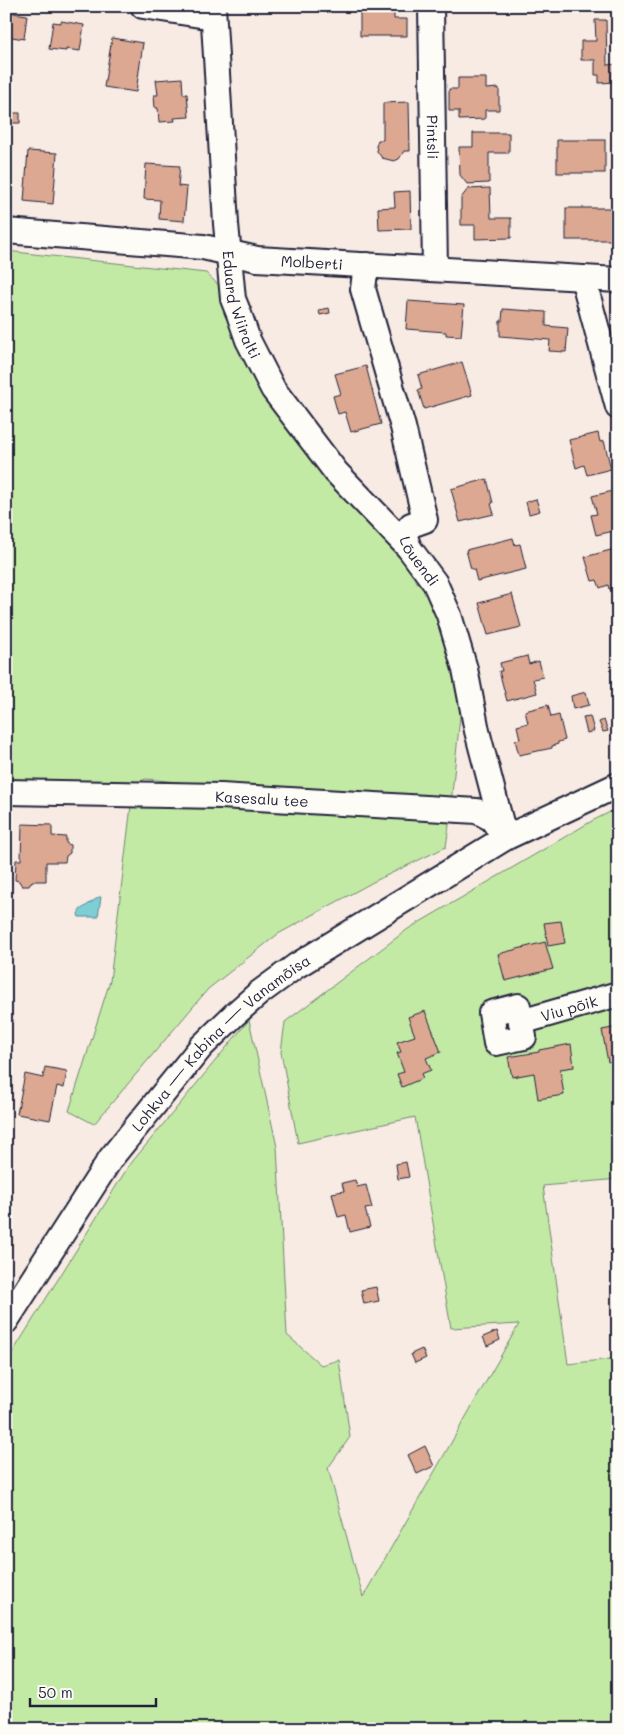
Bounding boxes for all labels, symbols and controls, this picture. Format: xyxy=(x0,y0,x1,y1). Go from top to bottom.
street label: Pintsli xyxy=(423,115,443,159)
street label: Eduard Wiiralti xyxy=(219,250,266,362)
street label: Molberti xyxy=(280,250,344,274)
street label: Lõuendi xyxy=(396,533,444,590)
street label: Kasesalu tee xyxy=(215,786,309,811)
street label: Lohkva — Kabina — Vanamõisa xyxy=(127,950,314,1135)
street label: Viu põik xyxy=(538,990,600,1026)
scale bar xyxy=(30,1675,156,1707)
text: 50 m xyxy=(38,1682,73,1702)

